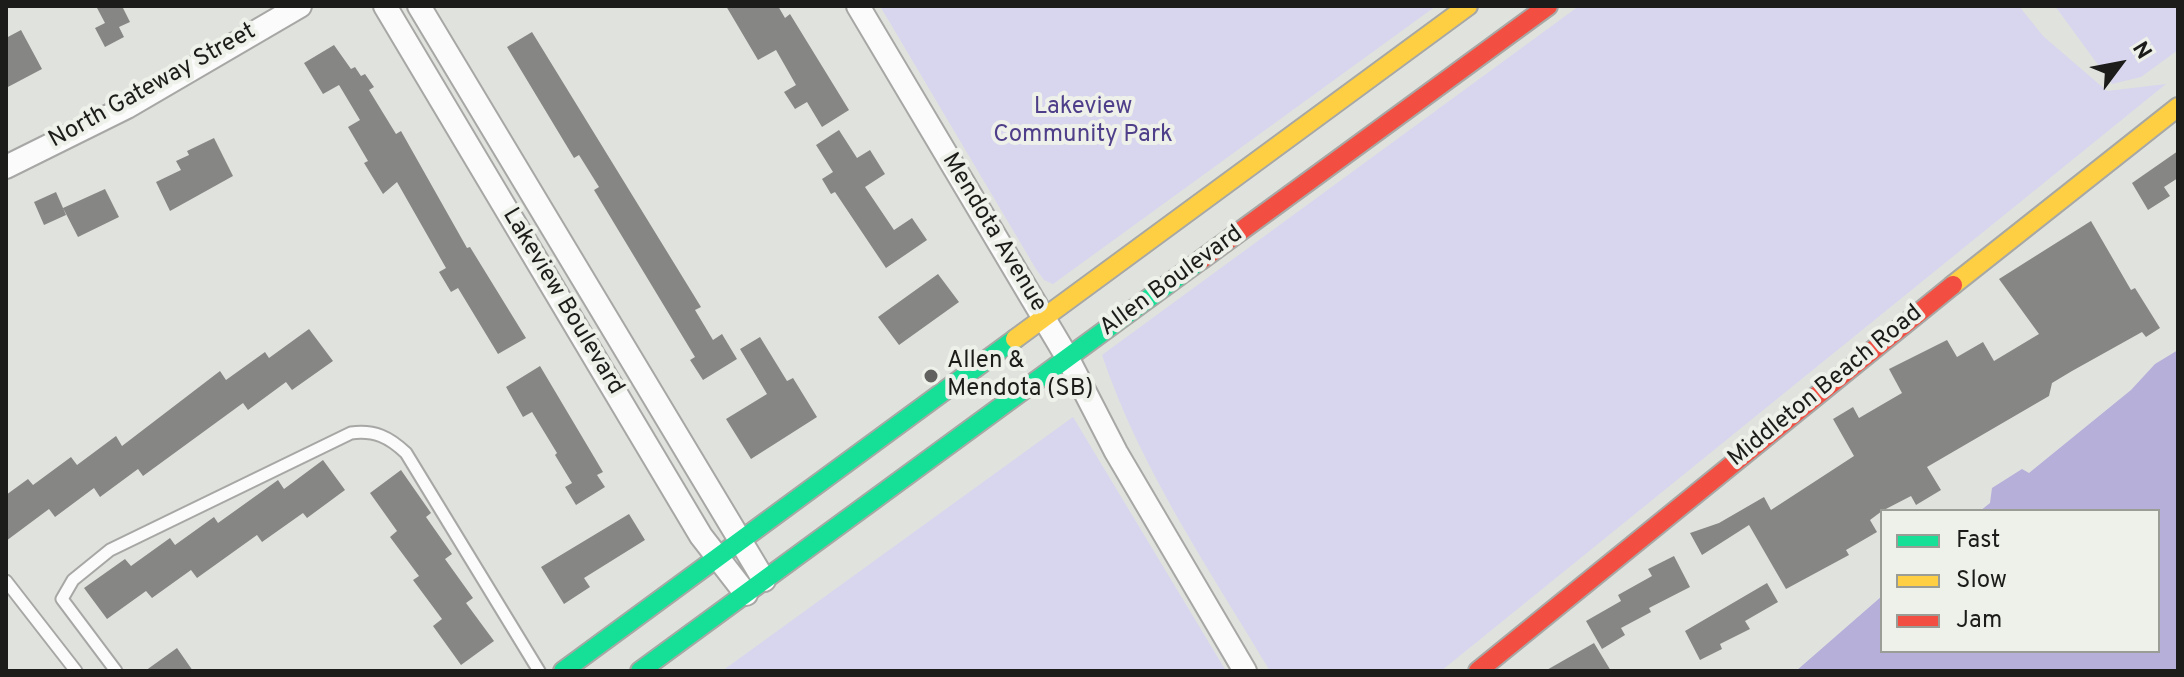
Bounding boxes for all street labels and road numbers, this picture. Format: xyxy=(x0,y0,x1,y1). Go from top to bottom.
street label: North Gateway Street xyxy=(45,18,261,156)
street label: Mendota Avenue xyxy=(934,148,1052,318)
street label: Lakeview Boulevard xyxy=(495,203,629,401)
street label: Allen Boulevard xyxy=(1095,220,1249,344)
street label: Middleton Beach Road xyxy=(1723,300,1929,474)

